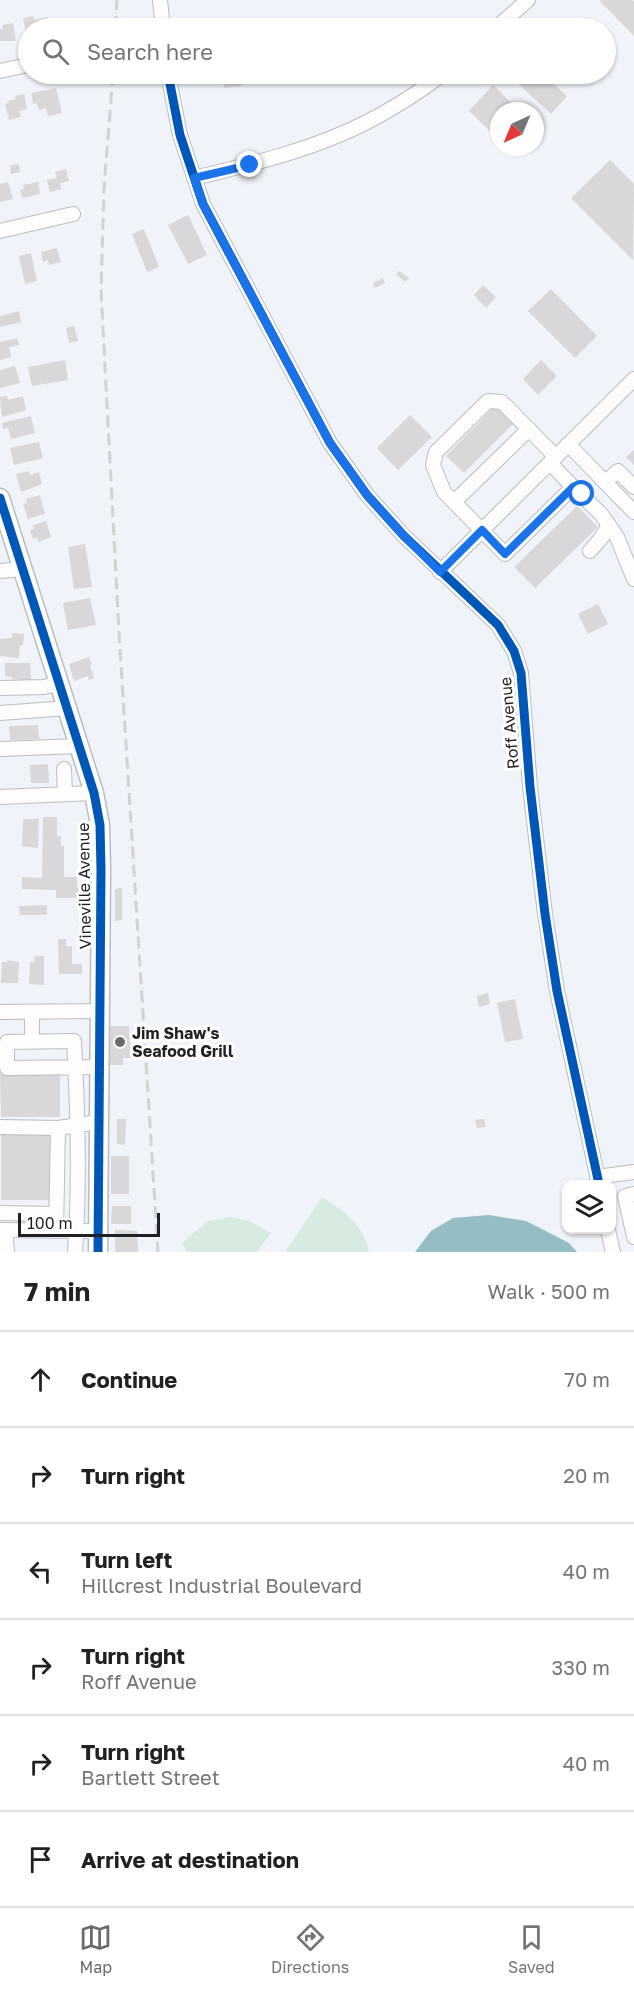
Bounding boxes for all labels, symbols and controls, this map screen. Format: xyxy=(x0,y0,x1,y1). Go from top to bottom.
search box xyxy=(18,18,616,84)
icon: search xyxy=(39,35,72,68)
text: Search here xyxy=(87,38,213,65)
north arrow xyxy=(490,102,544,156)
route end xyxy=(236,151,262,177)
route start xyxy=(568,480,594,506)
street label: Roff Avenue xyxy=(495,676,523,770)
street label: Vineville Avenue xyxy=(73,822,95,950)
place label: Jim Shaw's Seafood Grill xyxy=(132,1023,234,1061)
marker: Jim Shaw's Seafood Grill xyxy=(113,1035,127,1049)
map controls xyxy=(562,1180,616,1234)
button: layers xyxy=(562,1180,616,1234)
scale bar xyxy=(18,1210,160,1238)
text: 100 m xyxy=(27,1213,73,1233)
text: 7 min xyxy=(24,1276,90,1307)
text: Walk · 500 m xyxy=(488,1279,610,1303)
icon: ahead xyxy=(24,1363,57,1396)
text: Continue xyxy=(81,1366,177,1393)
text: 70 m xyxy=(564,1367,610,1391)
icon: right xyxy=(24,1459,57,1492)
text: Turn right xyxy=(81,1462,185,1489)
text: 20 m xyxy=(563,1463,610,1487)
text: Turn left xyxy=(81,1546,172,1573)
icon: left xyxy=(24,1555,57,1588)
text: 40 m xyxy=(563,1559,610,1583)
text: Hillcrest Industrial Boulevard xyxy=(81,1573,362,1597)
text: Turn right xyxy=(81,1642,185,1669)
icon: right xyxy=(24,1651,57,1684)
text: 330 m xyxy=(552,1655,610,1679)
text: Roff Avenue xyxy=(81,1669,197,1693)
text: Turn right xyxy=(81,1738,185,1765)
icon: right xyxy=(24,1747,57,1780)
text: 40 m xyxy=(563,1751,610,1775)
text: Bartlett Street xyxy=(81,1765,220,1789)
icon: arrive xyxy=(24,1843,57,1876)
text: Arrive at destination xyxy=(81,1846,299,1873)
tab: Map xyxy=(79,1921,112,1977)
tab: Directions xyxy=(271,1921,349,1977)
tab: Saved xyxy=(508,1921,555,1977)

